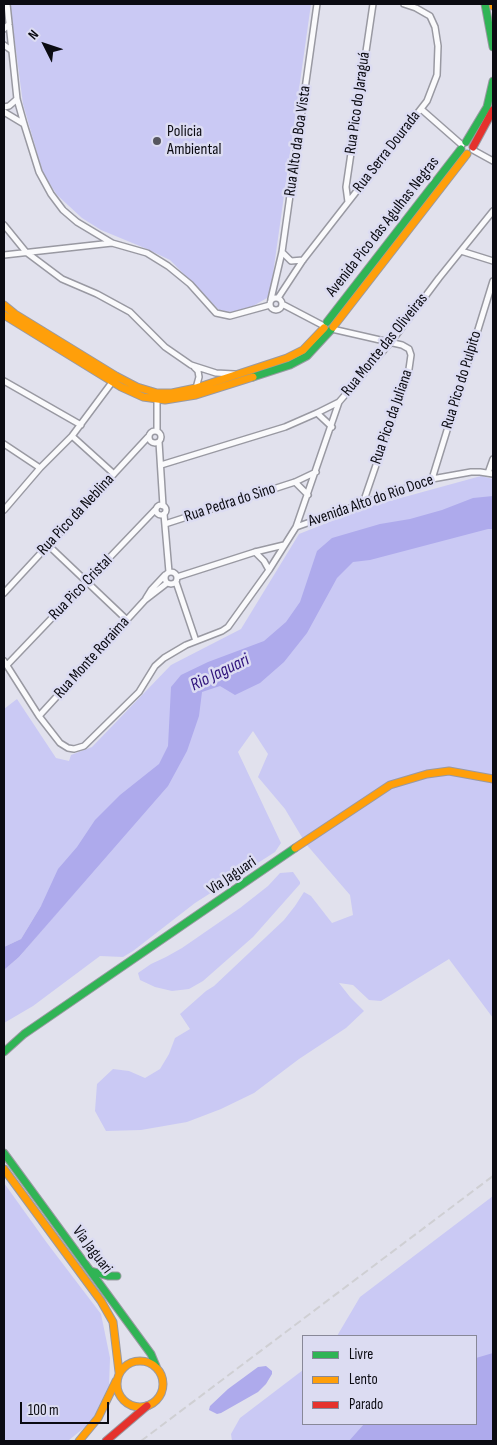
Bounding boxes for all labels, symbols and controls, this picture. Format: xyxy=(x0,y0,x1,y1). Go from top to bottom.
north arrow xyxy=(20,20,70,70)
text: N xyxy=(24,26,42,43)
street label: Rua Pico do Jaraguá xyxy=(341,51,375,155)
street label: Rua Alto da Boa Vista xyxy=(281,84,315,198)
street label: Rua Serra Dourada xyxy=(349,107,425,197)
place label: Policia Ambiental xyxy=(167,122,221,160)
marker: Policia Ambiental xyxy=(151,135,163,147)
street label: Avenida Pico das Agulhas Negras xyxy=(322,153,444,301)
street label: Rua Monte das Oliveiras xyxy=(338,290,432,400)
street label: Rua Pico do Pulpito xyxy=(438,329,486,431)
street label: Rua Pico da Juliana xyxy=(367,367,417,467)
street label: Rua Pico da Neblina xyxy=(34,470,118,560)
street label: Avenida Alto do Rio Doce xyxy=(306,471,436,531)
street label: Rua Pedra do Sino xyxy=(182,479,278,527)
street label: Rua Pico Cristal xyxy=(45,551,117,625)
street label: Rua Monte Roraima xyxy=(50,613,134,703)
water label: Rio Jaguari xyxy=(187,650,253,696)
street label: Via Jaguari xyxy=(204,853,260,899)
street label: Via Jaguari xyxy=(68,1222,116,1278)
legend xyxy=(302,1335,477,1425)
text: Livre xyxy=(349,1345,373,1364)
text: Lento xyxy=(349,1370,378,1389)
scale bar xyxy=(22,1392,111,1424)
text: Parado xyxy=(349,1395,383,1414)
text: 100 m xyxy=(28,1401,59,1420)

